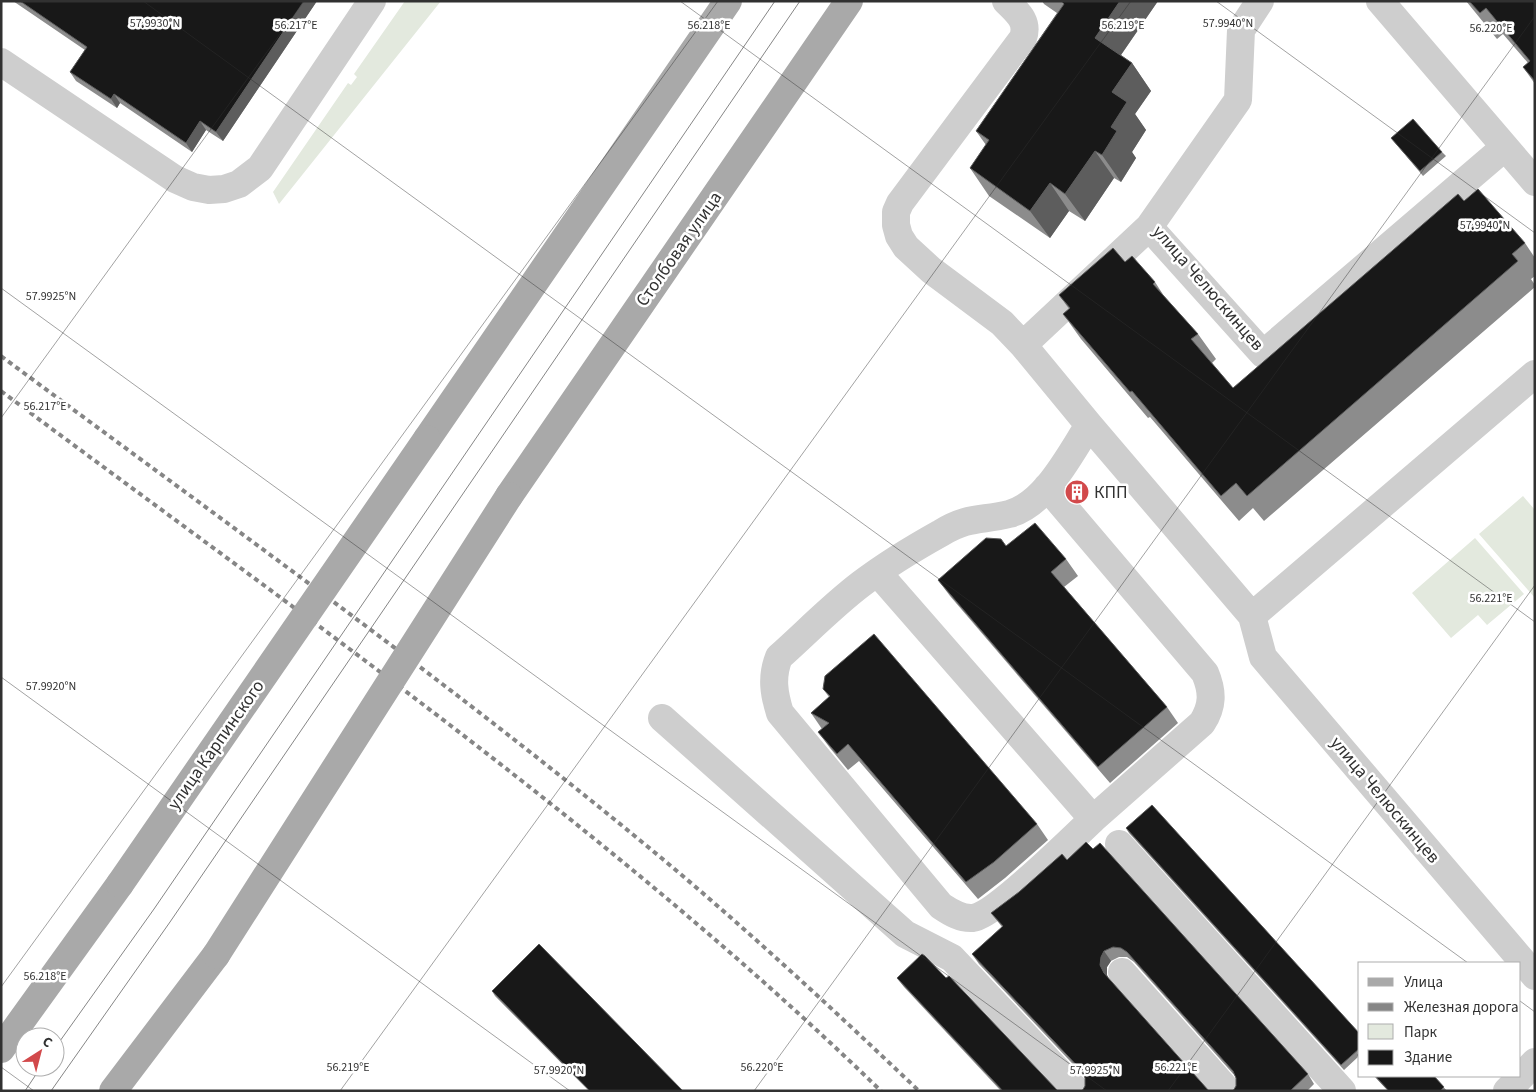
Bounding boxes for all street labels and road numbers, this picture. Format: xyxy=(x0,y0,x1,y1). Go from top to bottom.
street label: Столбовая улица xyxy=(630,187,728,311)
street label: улица Челюскинцев xyxy=(1146,220,1270,356)
street label: улица Карпинского xyxy=(162,675,270,815)
street label: улица Челюскинцев xyxy=(1324,731,1446,869)

